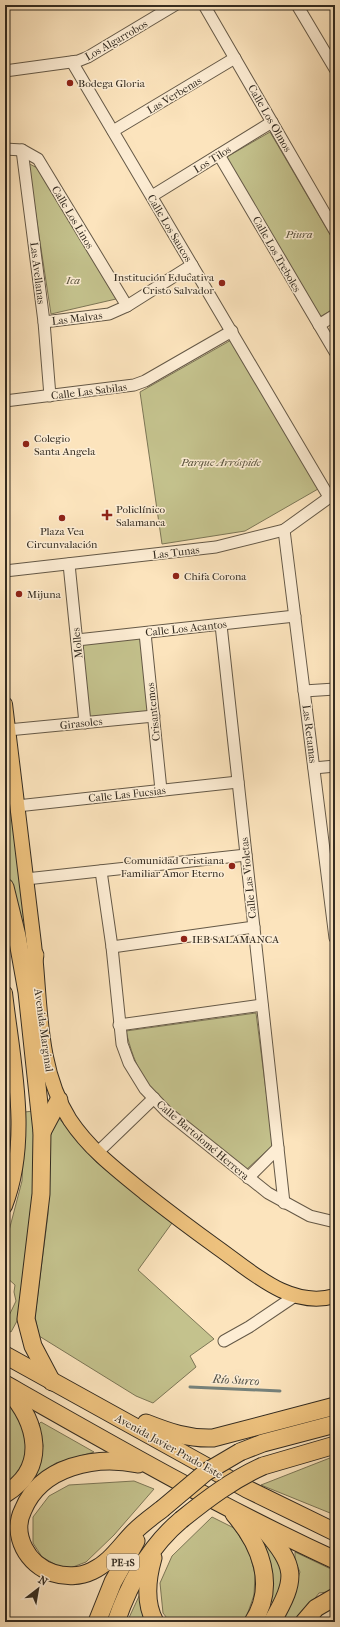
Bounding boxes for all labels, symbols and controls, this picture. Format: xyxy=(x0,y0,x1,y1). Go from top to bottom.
street label: Los Algarrobos xyxy=(83,17,150,64)
street label: Las Verbenas xyxy=(145,74,204,117)
place label: Bodega Gloria xyxy=(78,77,146,90)
marker: Bodega Gloria xyxy=(65,78,75,88)
street label: Calle Los Olmos xyxy=(245,82,294,154)
street label: Los Tilos xyxy=(191,143,233,176)
street label: Calle Los Linos xyxy=(49,184,96,251)
street label: Calle Los Saucos xyxy=(144,192,195,264)
street label: Calle Los Treboles xyxy=(250,214,304,294)
park label: Piura xyxy=(285,228,313,241)
street label: Las Avellanas xyxy=(27,241,48,305)
place label: Institución Educativa Cristo Salvador xyxy=(114,271,215,297)
park label: Ica xyxy=(65,274,80,287)
marker: Institución Educativa Cristo Salvador xyxy=(217,278,227,288)
street label: Las Malvas xyxy=(51,309,103,328)
street label: Calle Las Sabilas xyxy=(50,380,128,403)
place label: Colegio Santa Angela xyxy=(34,432,96,458)
marker: Colegio Santa Angela xyxy=(21,439,31,449)
park label: Parque Arróspide xyxy=(180,456,262,469)
place label: Policlínico Salamanca xyxy=(116,503,166,529)
marker: Policlínico Salamanca xyxy=(101,509,113,521)
marker: Plaza Vea Circunvalación xyxy=(57,513,67,523)
place label: Plaza Vea Circunvalación xyxy=(26,525,98,551)
street label: Las Tunas xyxy=(152,543,200,562)
place label: Chifa Corona xyxy=(184,570,247,583)
marker: Chifa Corona xyxy=(171,571,181,581)
place label: Mijuna xyxy=(27,588,62,601)
marker: Mijuna xyxy=(14,589,24,599)
street label: Calle Los Acantos xyxy=(145,618,227,639)
street label: Molles xyxy=(69,627,86,659)
street label: Crisantemos xyxy=(144,682,163,742)
street label: Las Retamas xyxy=(299,704,320,764)
street label: Girasoles xyxy=(59,715,103,732)
street label: Calle Las Fucsias xyxy=(88,784,166,805)
street label: Calle Las Violetas xyxy=(238,837,259,919)
place label: Comunidad Cristiana Familiar Amor Eterno xyxy=(121,854,225,880)
marker: Comunidad Cristiana Familiar Amor Eterno xyxy=(227,861,237,871)
place label: IEB SALAMANCA xyxy=(192,933,280,946)
marker: IEB SALAMANCA xyxy=(179,934,189,944)
street label: Avenida Marginal xyxy=(31,987,56,1073)
street label: Calle Bartolomé Herrera xyxy=(154,1098,252,1183)
water label: Río Surco xyxy=(211,1372,260,1388)
street label: Avenida Javier Prado Este xyxy=(112,1411,225,1482)
road number: PE-1S xyxy=(107,1554,139,1570)
north arrow xyxy=(18,1569,58,1609)
text: N xyxy=(36,1573,50,1589)

